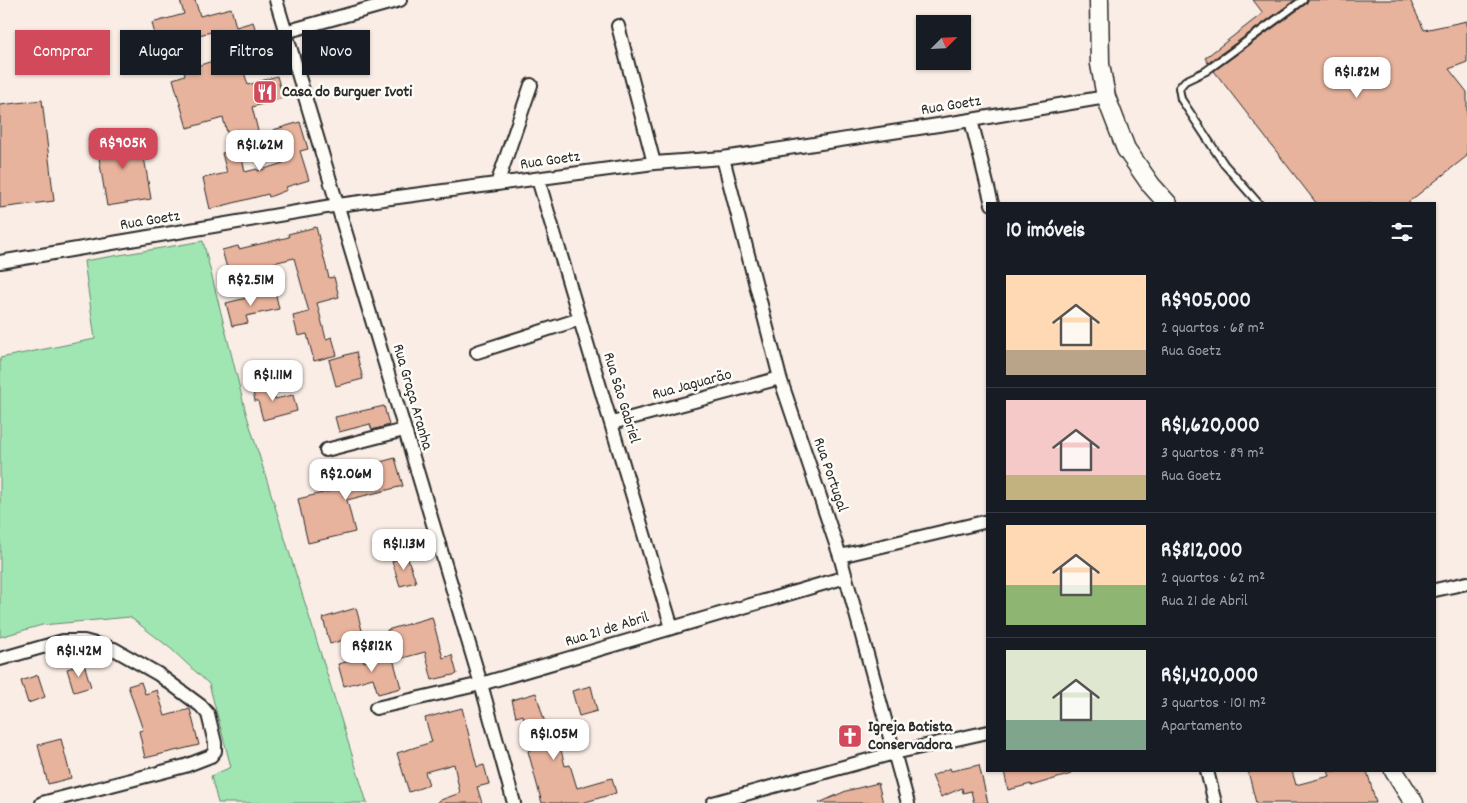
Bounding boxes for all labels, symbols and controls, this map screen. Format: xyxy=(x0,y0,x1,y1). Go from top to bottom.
north arrow xyxy=(916,15,971,70)
map controls xyxy=(916,15,971,70)
chip: Comprar xyxy=(15,30,110,75)
chip: Alugar xyxy=(120,30,201,75)
chip: Filtros xyxy=(211,30,292,75)
chip: Novo xyxy=(302,30,370,75)
pin: R$1.82M xyxy=(1311,56,1403,99)
text: R$1.82M xyxy=(1335,61,1379,84)
restaurant icon: Casa do Burguer Ivoti xyxy=(252,79,278,105)
place label: Casa do Burguer Ivoti xyxy=(282,81,412,104)
street label: Rua Goetz xyxy=(920,90,982,122)
pin: R$905K xyxy=(82,128,164,170)
pin: R$1.62M xyxy=(214,130,306,172)
text: R$905K xyxy=(100,132,146,155)
text: R$1.62M xyxy=(237,134,283,157)
street label: Rua Goetz xyxy=(519,145,581,177)
street label: Rua Goetz xyxy=(119,205,181,237)
text: 10 imóveis xyxy=(1006,217,1085,247)
icon: filters xyxy=(1388,218,1416,246)
pin: R$2.51M xyxy=(205,264,297,307)
text: R$2.51M xyxy=(228,269,274,292)
text: R$905,000 xyxy=(1161,287,1251,317)
icon: home xyxy=(1046,295,1106,355)
text: 2 quartos · 68 m² xyxy=(1161,317,1265,340)
text: Rua Goetz xyxy=(1161,340,1221,363)
street label: Rua Graça Aranha xyxy=(386,341,438,453)
street label: Rua São Gabriel xyxy=(596,350,646,446)
pin: R$1.11M xyxy=(227,360,319,402)
street label: Rua Jaguarão xyxy=(650,363,734,407)
text: R$1.11M xyxy=(254,364,292,387)
text: R$1,620,000 xyxy=(1161,412,1260,442)
icon: home xyxy=(1046,420,1106,480)
street label: Rua Portugal xyxy=(807,435,854,515)
text: 3 quartos · 89 m² xyxy=(1161,442,1264,465)
pin: R$2.06M xyxy=(300,458,392,501)
text: R$2.06M xyxy=(320,463,372,486)
text: Rua Goetz xyxy=(1161,465,1221,488)
pin: R$1.13M xyxy=(358,528,450,571)
text: R$1.13M xyxy=(383,533,425,556)
text: R$812,000 xyxy=(1161,537,1242,567)
icon: home xyxy=(1046,545,1106,605)
text: 2 quartos · 62 m² xyxy=(1161,567,1265,590)
text: Rua 21 de Abril xyxy=(1161,590,1248,613)
street label: Rua 21 de Abril xyxy=(562,606,652,654)
pin: R$812K xyxy=(331,630,413,673)
text: R$812K xyxy=(352,635,392,658)
pin: R$1.42M xyxy=(33,636,125,678)
text: R$1.42M xyxy=(56,640,102,663)
text: R$1,420,000 xyxy=(1161,662,1258,692)
icon: home xyxy=(1046,670,1106,730)
text: 3 quartos · 101 m² xyxy=(1161,692,1266,715)
text: Apartamento xyxy=(1161,715,1242,738)
place label: Igreja Batista Conservadora xyxy=(868,716,954,757)
pin: R$1.05M xyxy=(508,718,600,761)
text: R$1.05M xyxy=(530,723,578,746)
church icon: Igreja Batista Conservadora xyxy=(837,723,863,749)

